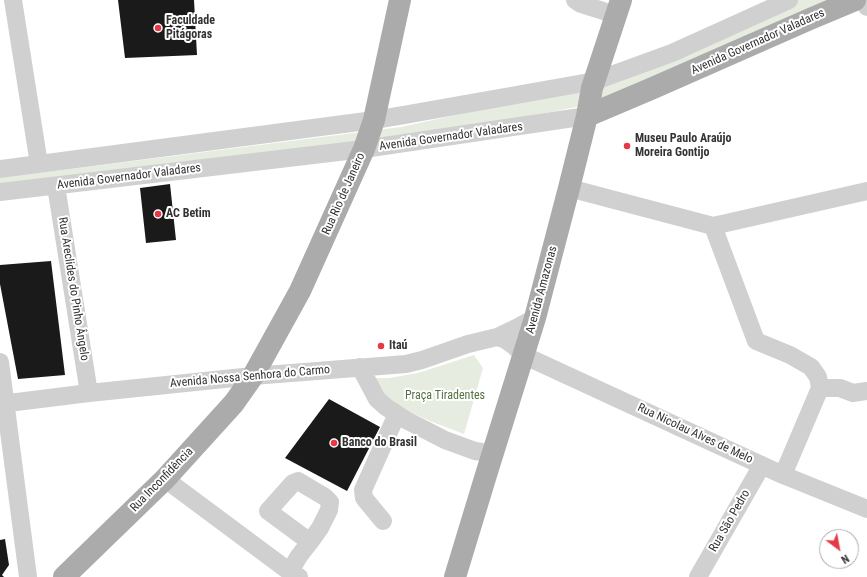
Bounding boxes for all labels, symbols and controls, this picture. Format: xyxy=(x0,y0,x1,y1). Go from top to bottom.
street label: Avenida Governador Valadares xyxy=(689,6,827,78)
place label: Faculdade Pitágoras xyxy=(166,14,215,42)
marker: Faculdade Pitágoras xyxy=(153,23,163,33)
street label: Avenida Governador Valadares xyxy=(378,120,524,154)
place label: Museu Paulo Araújo Moreira Gontijo xyxy=(635,132,731,160)
marker: Museu Paulo Araújo Moreira Gontijo xyxy=(622,141,632,151)
street label: Rua Rio de Janeiro xyxy=(319,151,369,237)
street label: Avenida Governador Valadares xyxy=(56,161,202,193)
place label: AC Betim xyxy=(166,207,211,221)
marker: AC Betim xyxy=(153,209,163,219)
street label: Rua Areclides do Pinho Ângelo xyxy=(55,216,91,362)
street label: Avenida Amazonas xyxy=(523,245,561,335)
place label: Itaú xyxy=(389,339,407,353)
marker: Itaú xyxy=(376,341,386,351)
street label: Avenida Nossa Senhora do Carmo xyxy=(169,363,331,391)
park label: Praça Tiradentes xyxy=(405,389,485,403)
street label: Rua Nicolau Alves de Melo xyxy=(635,401,755,467)
place label: Banco do Brasil xyxy=(342,436,417,450)
marker: Banco do Brasil xyxy=(329,438,339,448)
street label: Rua Inconfidência xyxy=(128,445,196,515)
street label: Rua São Pedro xyxy=(706,487,754,555)
north arrow xyxy=(819,529,859,569)
text: N xyxy=(839,551,851,566)

